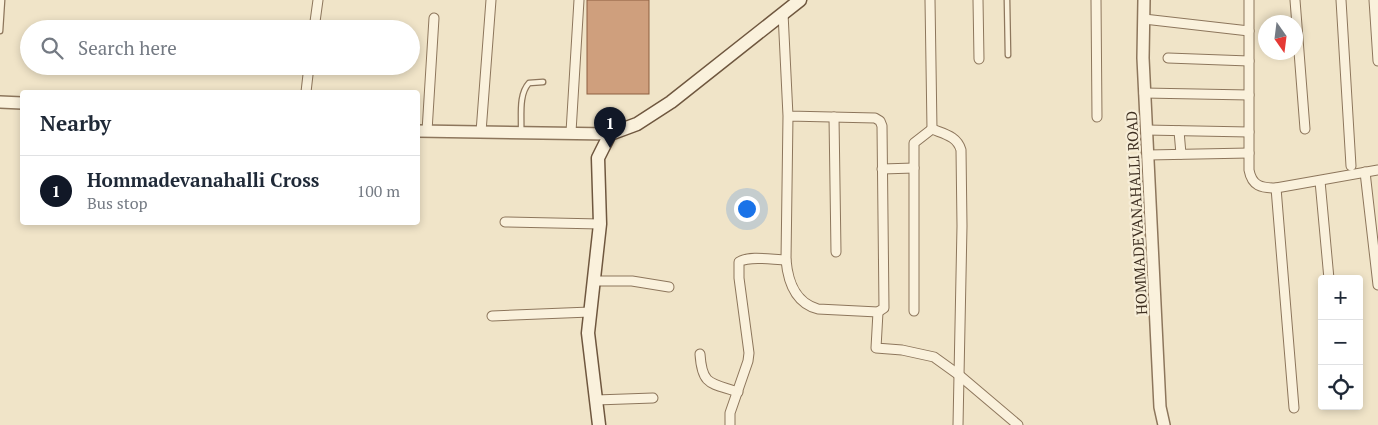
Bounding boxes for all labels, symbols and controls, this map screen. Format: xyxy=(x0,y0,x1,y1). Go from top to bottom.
north arrow xyxy=(1258,15,1303,60)
search box xyxy=(20,20,420,75)
icon: search xyxy=(38,34,66,62)
text: Search here xyxy=(78,35,177,60)
pin: 1 xyxy=(594,107,626,148)
text: Nearby xyxy=(40,109,111,137)
street label: HOMMADEVANAHALLI ROAD xyxy=(1121,110,1151,316)
text: Hommadevanahalli Cross xyxy=(87,167,319,192)
text: 1 xyxy=(51,180,61,202)
text: 100 m xyxy=(357,180,400,202)
text: Bus stop xyxy=(87,192,148,214)
your location xyxy=(734,196,760,222)
map controls xyxy=(1318,275,1363,410)
button: + xyxy=(1318,275,1363,320)
button: − xyxy=(1318,320,1363,365)
button: locate xyxy=(1318,365,1363,410)

